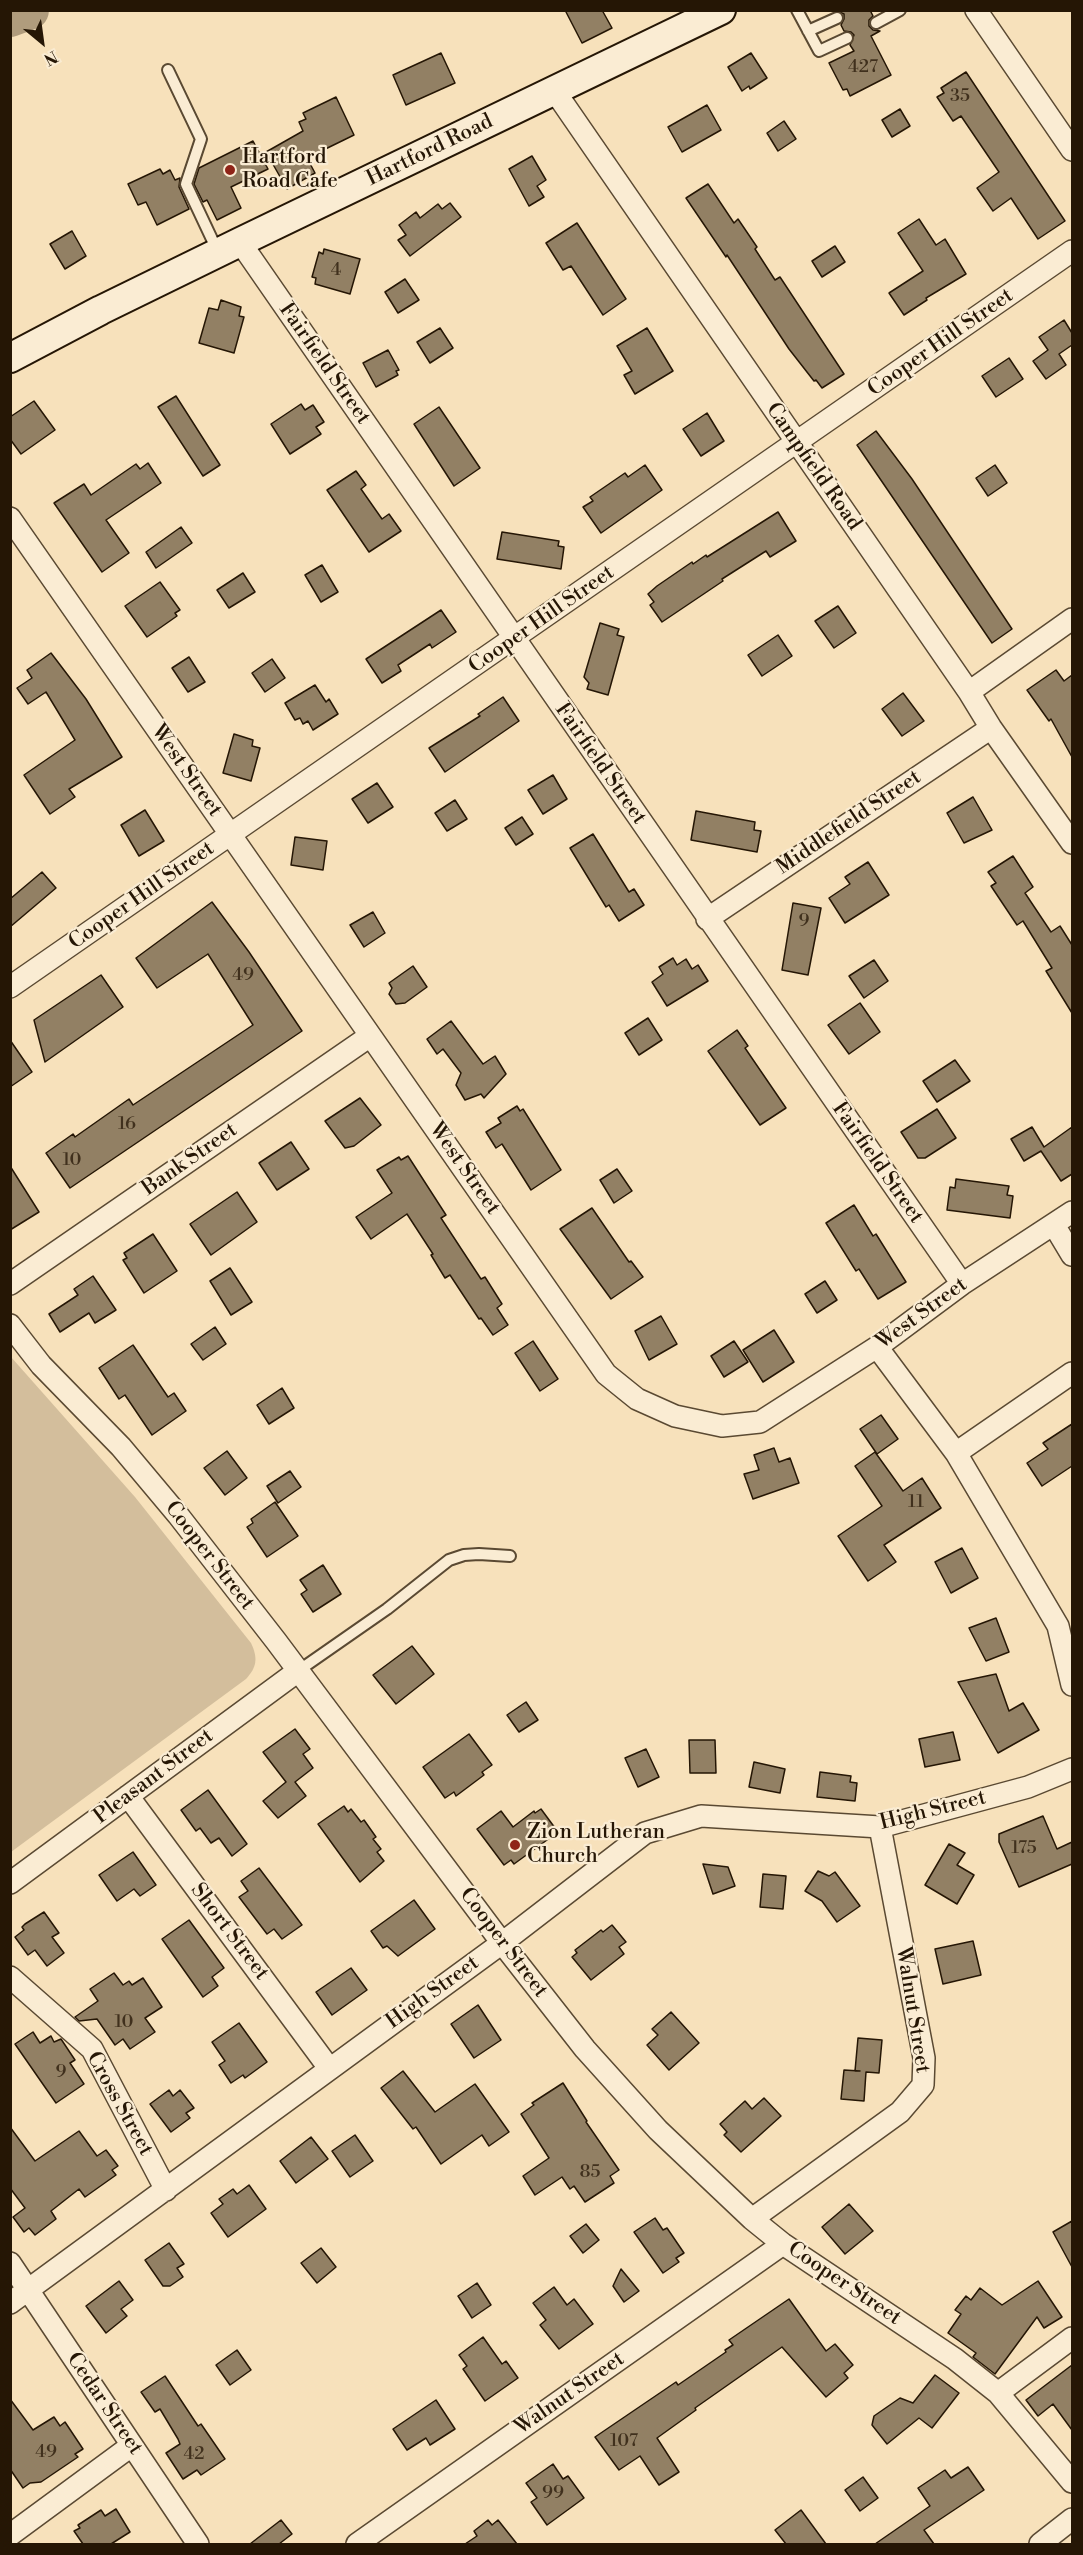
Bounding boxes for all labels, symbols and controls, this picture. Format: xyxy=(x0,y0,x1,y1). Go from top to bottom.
north arrow xyxy=(12,12,72,72)
text: N xyxy=(40,46,61,70)
house number: 427 xyxy=(848,57,878,79)
house number: 35 xyxy=(950,86,970,108)
street label: Hartford Road xyxy=(363,110,497,192)
place label: Hartford Road Cafe xyxy=(242,145,338,195)
marker: Hartford Road Cafe xyxy=(223,163,237,177)
house number: 4 xyxy=(331,260,341,282)
street label: Cooper Hill Street xyxy=(863,283,1019,403)
street label: Fairfield Street xyxy=(273,298,375,430)
street label: Campfield Road xyxy=(760,398,866,536)
street label: Cooper Hill Street xyxy=(464,560,620,680)
street label: Fairfield Street xyxy=(549,698,651,830)
street label: West Street xyxy=(145,720,227,822)
street label: Middlefield Street xyxy=(772,765,926,881)
street label: Cooper Hill Street xyxy=(64,836,220,956)
house number: 9 xyxy=(799,911,809,933)
house number: 49 xyxy=(232,965,254,987)
street label: Fairfield Street xyxy=(826,1097,928,1229)
house number: 16 xyxy=(118,1114,136,1136)
street label: Bank Street xyxy=(138,1118,242,1202)
street label: West Street xyxy=(423,1118,505,1220)
house number: 10 xyxy=(62,1150,82,1172)
street label: West Street xyxy=(872,1273,972,1355)
house number: 11 xyxy=(908,1492,924,1514)
street label: Cooper Street xyxy=(159,1497,259,1615)
street label: Pleasant Street xyxy=(89,1724,219,1830)
street label: High Street xyxy=(877,1786,989,1836)
place label: Zion Lutheran Church xyxy=(527,1820,665,1870)
marker: Zion Lutheran Church xyxy=(508,1838,522,1852)
house number: 175 xyxy=(1011,1838,1037,1860)
street label: Short Street xyxy=(184,1879,274,1985)
street label: Cooper Street xyxy=(453,1883,553,2003)
street label: Walnut Street xyxy=(890,1945,934,2075)
street label: High Street xyxy=(382,1951,484,2035)
house number: 10 xyxy=(114,2012,134,2034)
street label: Cross Street xyxy=(80,2048,158,2160)
house number: 9 xyxy=(56,2062,66,2084)
house number: 85 xyxy=(580,2162,600,2184)
street label: Cooper Street xyxy=(783,2237,905,2331)
street label: Walnut Street xyxy=(510,2347,630,2441)
street label: Cedar Street xyxy=(61,2348,147,2460)
house number: 107 xyxy=(610,2431,638,2453)
house number: 49 xyxy=(35,2442,57,2464)
house number: 42 xyxy=(184,2444,204,2466)
house number: 99 xyxy=(542,2483,564,2505)

